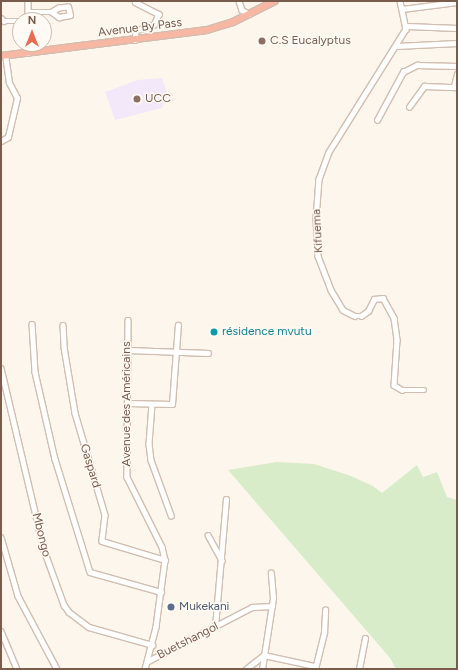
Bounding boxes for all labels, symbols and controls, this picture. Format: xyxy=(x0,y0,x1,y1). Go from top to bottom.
north arrow xyxy=(12,12,52,52)
text: N xyxy=(28,14,36,27)
street label: Avenue By Pass xyxy=(97,16,183,40)
place label: C.S Eucalyptus xyxy=(270,34,351,48)
marker: C.S Eucalyptus xyxy=(257,36,267,46)
place label: UCC xyxy=(145,92,171,106)
marker: UCC xyxy=(132,94,142,104)
street label: Kifuema xyxy=(310,209,326,253)
place label: résidence mvutu xyxy=(222,325,312,339)
marker: résidence mvutu xyxy=(209,327,219,337)
street label: Avenue des Américains xyxy=(120,341,134,467)
street label: Gaspard xyxy=(77,442,103,490)
street label: Mbongo xyxy=(29,512,53,558)
place label: Mukekani xyxy=(179,600,229,614)
marker: Mukekani xyxy=(166,602,176,612)
street label: Buetshangol xyxy=(155,619,221,663)

